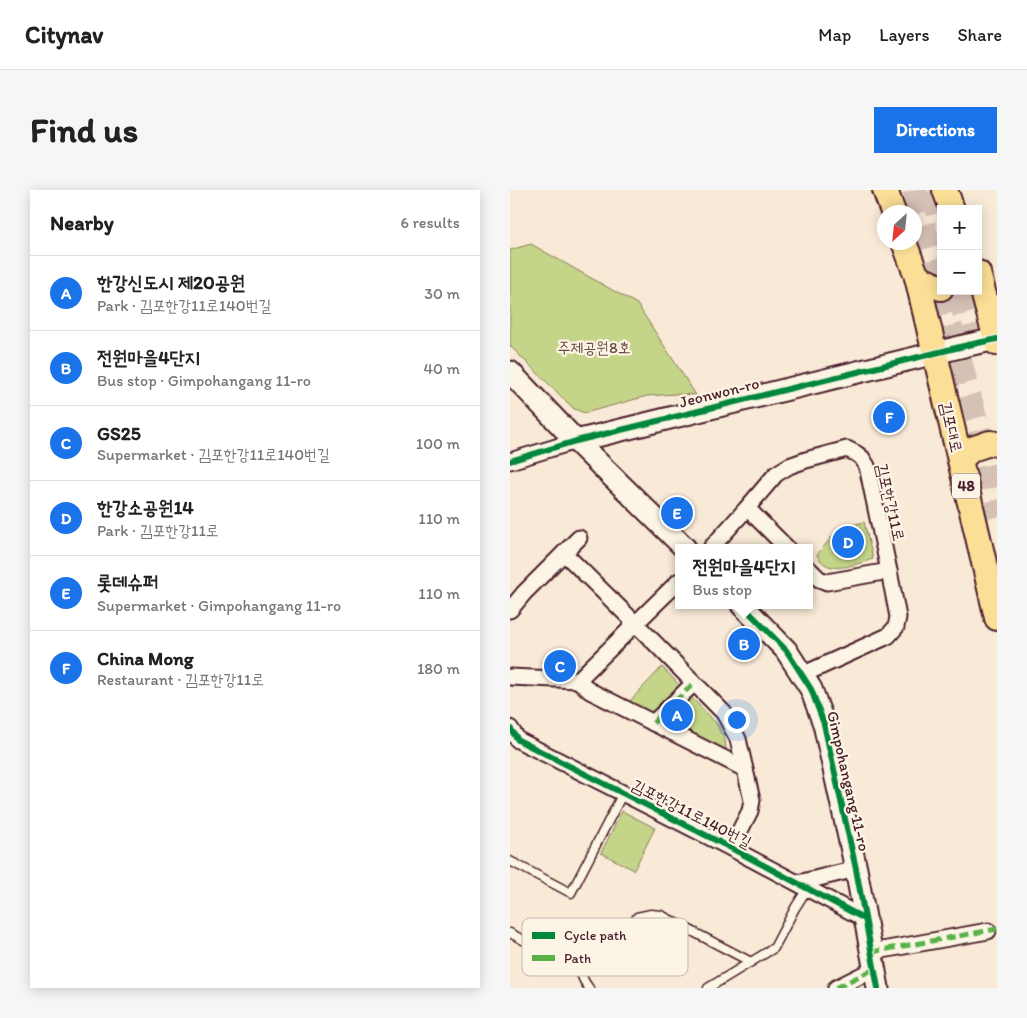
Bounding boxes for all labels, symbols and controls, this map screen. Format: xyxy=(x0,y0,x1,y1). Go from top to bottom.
text: Citynav xyxy=(25,20,103,49)
text: Map xyxy=(818,24,851,46)
text: Layers xyxy=(879,24,929,46)
text: Share xyxy=(957,24,1002,46)
button: Directions xyxy=(874,107,997,153)
text: Find us xyxy=(30,109,138,151)
north arrow xyxy=(877,205,922,250)
map controls xyxy=(937,205,982,295)
button: + xyxy=(937,205,982,250)
text: Nearby xyxy=(50,210,114,235)
text: 6 results xyxy=(400,213,460,232)
button: − xyxy=(937,250,982,295)
text: 한강신도시 제20공원 xyxy=(97,271,245,294)
text: A xyxy=(61,284,71,303)
text: 30 m xyxy=(424,284,460,303)
text: Park · 김포한강11로140번길 xyxy=(97,296,271,315)
park label: 주제공원8호 xyxy=(557,338,631,357)
text: 전원마을4단지 xyxy=(97,346,200,369)
text: B xyxy=(61,359,71,378)
text: 40 m xyxy=(423,359,460,378)
text: Bus stop · Gimpohangang 11-ro xyxy=(97,371,311,390)
street label: Jeonwon-ro xyxy=(677,373,761,412)
pin: F xyxy=(873,398,905,436)
street label: 김포대로 xyxy=(936,400,967,454)
text: GS25 xyxy=(97,422,141,445)
text: C xyxy=(61,434,71,453)
text: 100 m xyxy=(416,434,460,453)
text: Supermarket · 김포한강11로140번길 xyxy=(97,445,330,464)
street label: 김포한강11로 xyxy=(872,461,909,543)
road number: 48 xyxy=(952,474,980,498)
pin: E xyxy=(661,494,693,532)
text: 한강소공원14 xyxy=(97,496,194,519)
text: D xyxy=(61,509,71,528)
text: 110 m xyxy=(418,509,460,528)
text: Park · 김포한강11로 xyxy=(97,521,219,540)
pin: D xyxy=(832,523,864,561)
popup xyxy=(675,544,813,609)
text: 전원마을4단지 xyxy=(692,555,796,578)
text: 롯데슈퍼 xyxy=(97,571,158,594)
text: Bus stop xyxy=(692,580,752,599)
text: E xyxy=(62,584,70,603)
text: 110 m xyxy=(418,584,460,603)
text: Supermarket · Gimpohangang 11-ro xyxy=(97,596,341,615)
pin: B xyxy=(728,625,760,663)
text: China Mong xyxy=(97,647,194,670)
pin: C xyxy=(544,647,576,685)
text: F xyxy=(62,659,70,678)
text: 180 m xyxy=(417,659,460,678)
text: Restaurant · 김포한강11로 xyxy=(97,670,264,689)
pin: A xyxy=(661,696,693,734)
your location xyxy=(724,707,750,733)
street label: Gimpohangang 11-ro xyxy=(823,709,874,853)
street label: 김포한강11로140번길 xyxy=(629,775,755,852)
legend xyxy=(522,918,688,976)
text: Cycle path xyxy=(564,927,627,944)
text: Path xyxy=(564,950,591,967)

